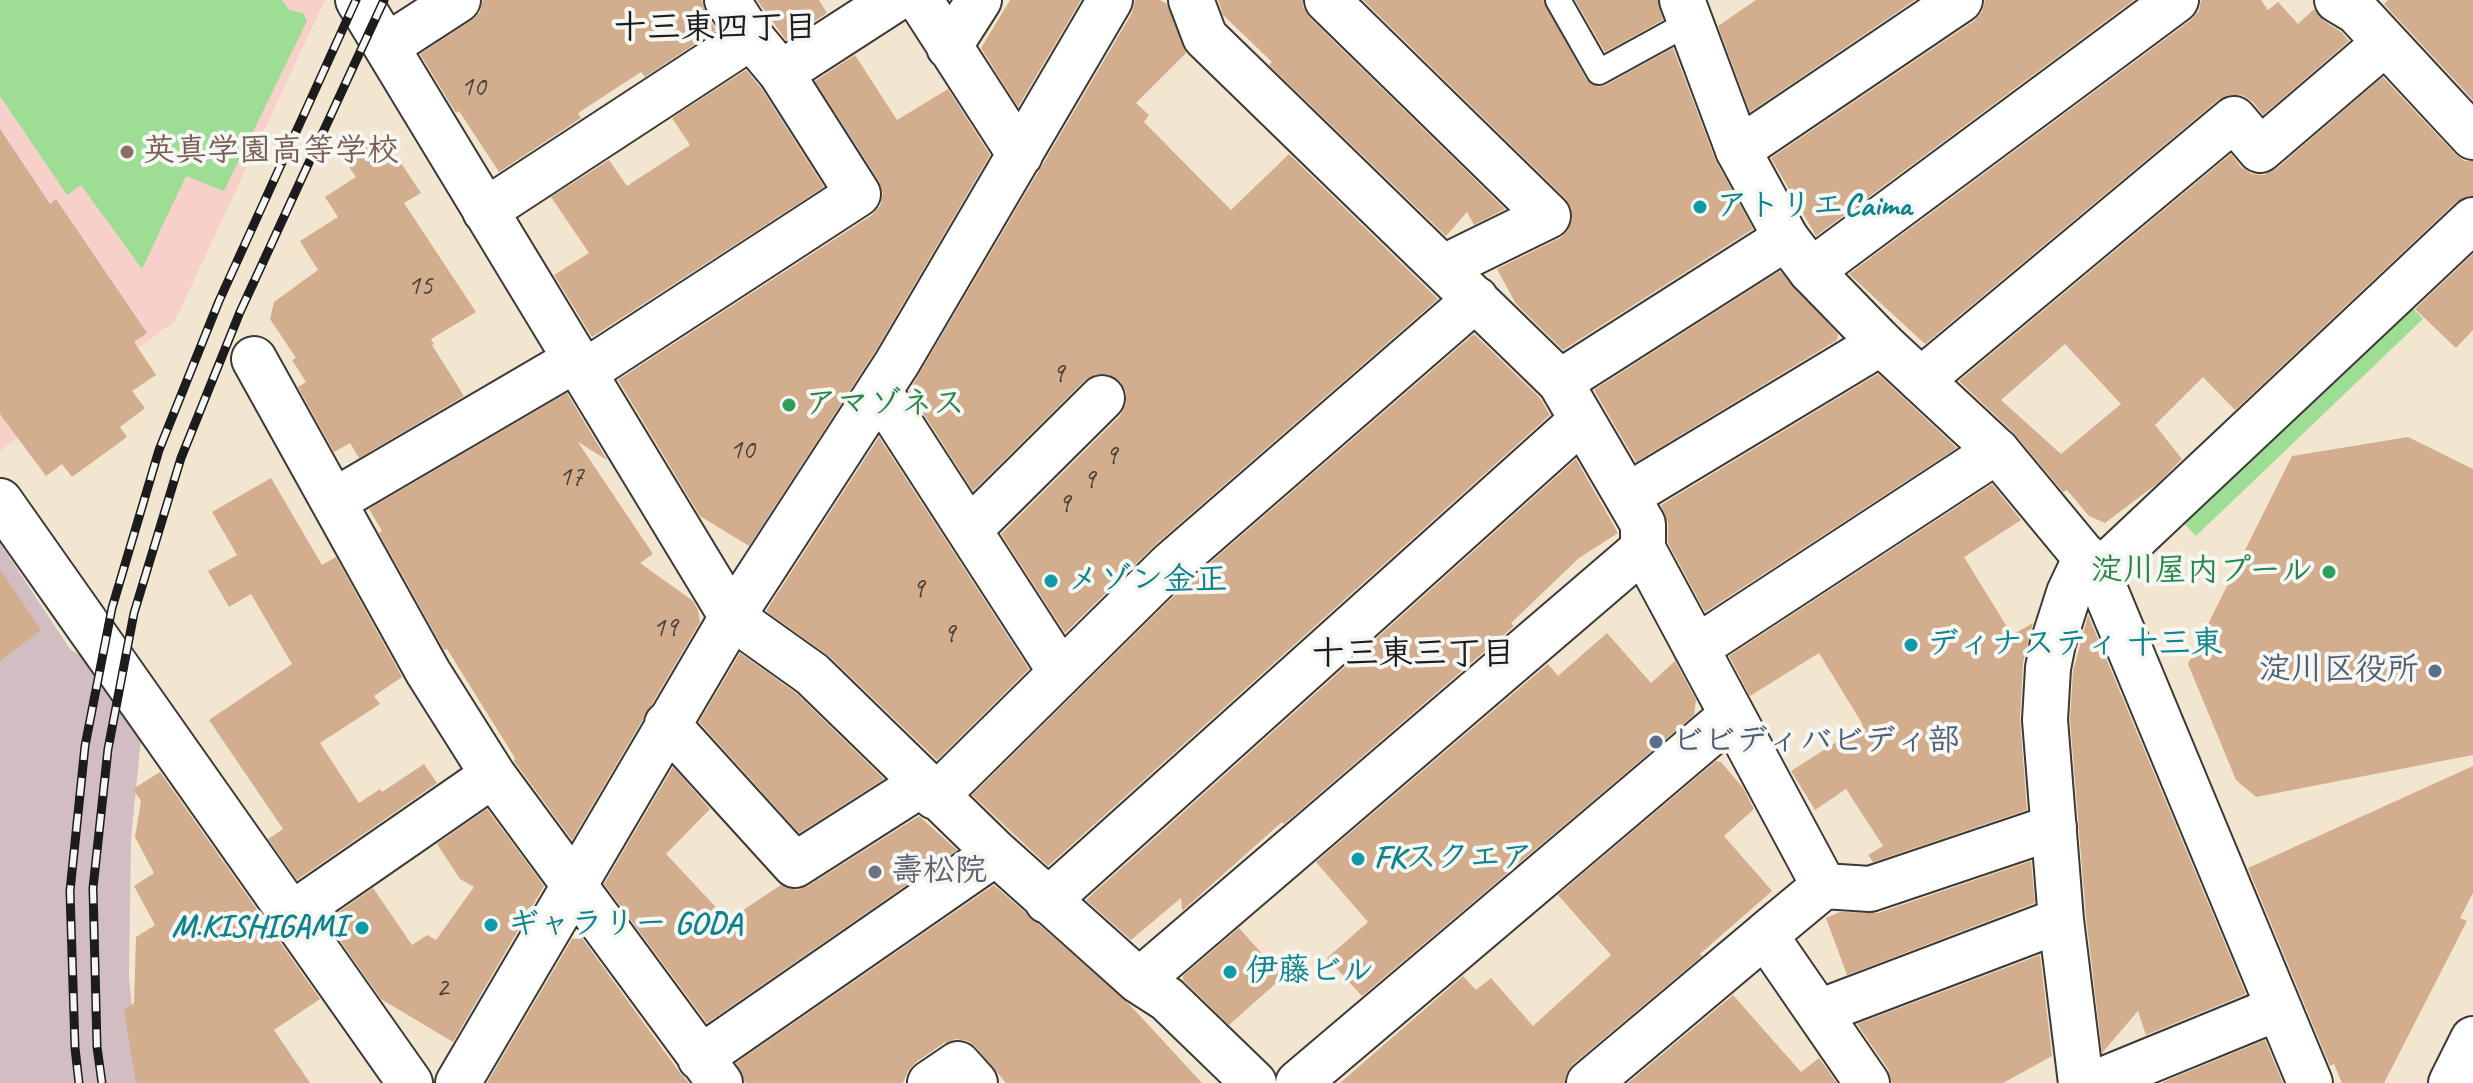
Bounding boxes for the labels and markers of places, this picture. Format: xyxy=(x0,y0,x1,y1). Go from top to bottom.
place label: 英真学園高等学校 xyxy=(143,133,399,171)
marker: 英真学園高等学校 xyxy=(118,143,136,161)
place label: アトリエCaima xyxy=(1716,188,1911,226)
marker: アトリエCaima xyxy=(1691,198,1709,216)
place label: アマゾネス xyxy=(805,386,965,424)
marker: アマゾネス xyxy=(780,396,798,414)
place label: 淀川屋内プール xyxy=(2091,553,2313,591)
place label: メゾン金正 xyxy=(1067,562,1227,600)
marker: 淀川屋内プール xyxy=(2320,563,2338,581)
marker: メゾン金正 xyxy=(1042,572,1060,590)
place label: ディナスティ 十三東 xyxy=(1927,626,2223,664)
marker: ディナスティ 十三東 xyxy=(1902,636,1920,654)
place label: 淀川区役所 xyxy=(2259,652,2419,690)
marker: 淀川区役所 xyxy=(2426,662,2444,680)
place label: ビビディバビディ部 xyxy=(1672,723,1960,761)
marker: ビビディバビディ部 xyxy=(1647,733,1665,751)
place label: FKスクエア xyxy=(1374,840,1533,878)
marker: FKスクエア xyxy=(1349,850,1367,868)
place label: 壽松院 xyxy=(891,853,987,891)
marker: 壽松院 xyxy=(866,863,884,881)
place label: ギャラリー GODA xyxy=(507,906,742,944)
place label: M.KISHIGAMI xyxy=(171,909,346,947)
marker: ギャラリー GODA xyxy=(482,916,500,934)
marker: M.KISHIGAMI xyxy=(353,919,371,937)
place label: 伊藤ビル xyxy=(1246,953,1374,991)
marker: 伊藤ビル xyxy=(1221,963,1239,981)

